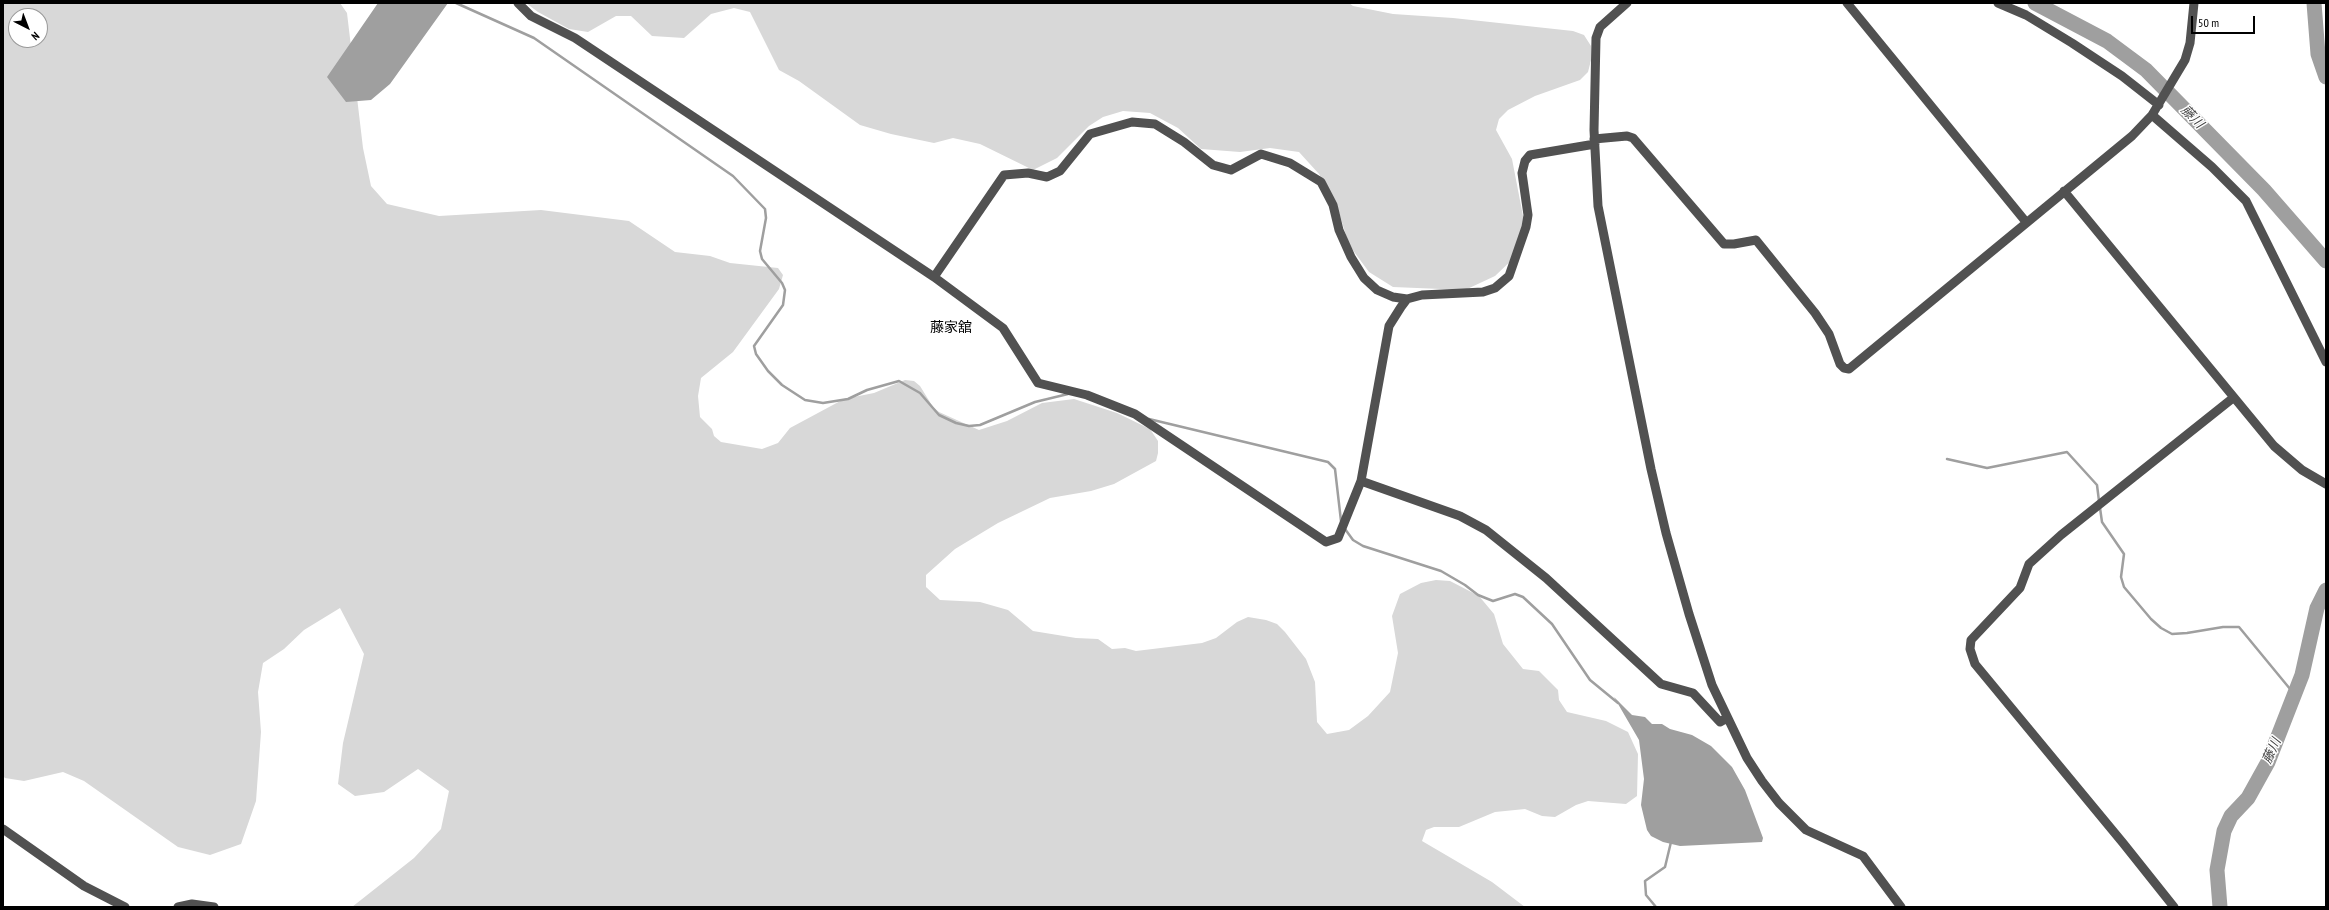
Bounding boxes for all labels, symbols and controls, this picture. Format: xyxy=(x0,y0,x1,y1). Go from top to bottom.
north arrow xyxy=(8,8,48,48)
scale bar xyxy=(2193,8,2257,34)
text: 50 m xyxy=(2198,15,2219,30)
text: N xyxy=(28,29,42,43)
water label: 藤川 xyxy=(2177,102,2207,132)
district label: 藤家舘 xyxy=(930,320,972,336)
water label: 藤川 xyxy=(2260,736,2284,766)

